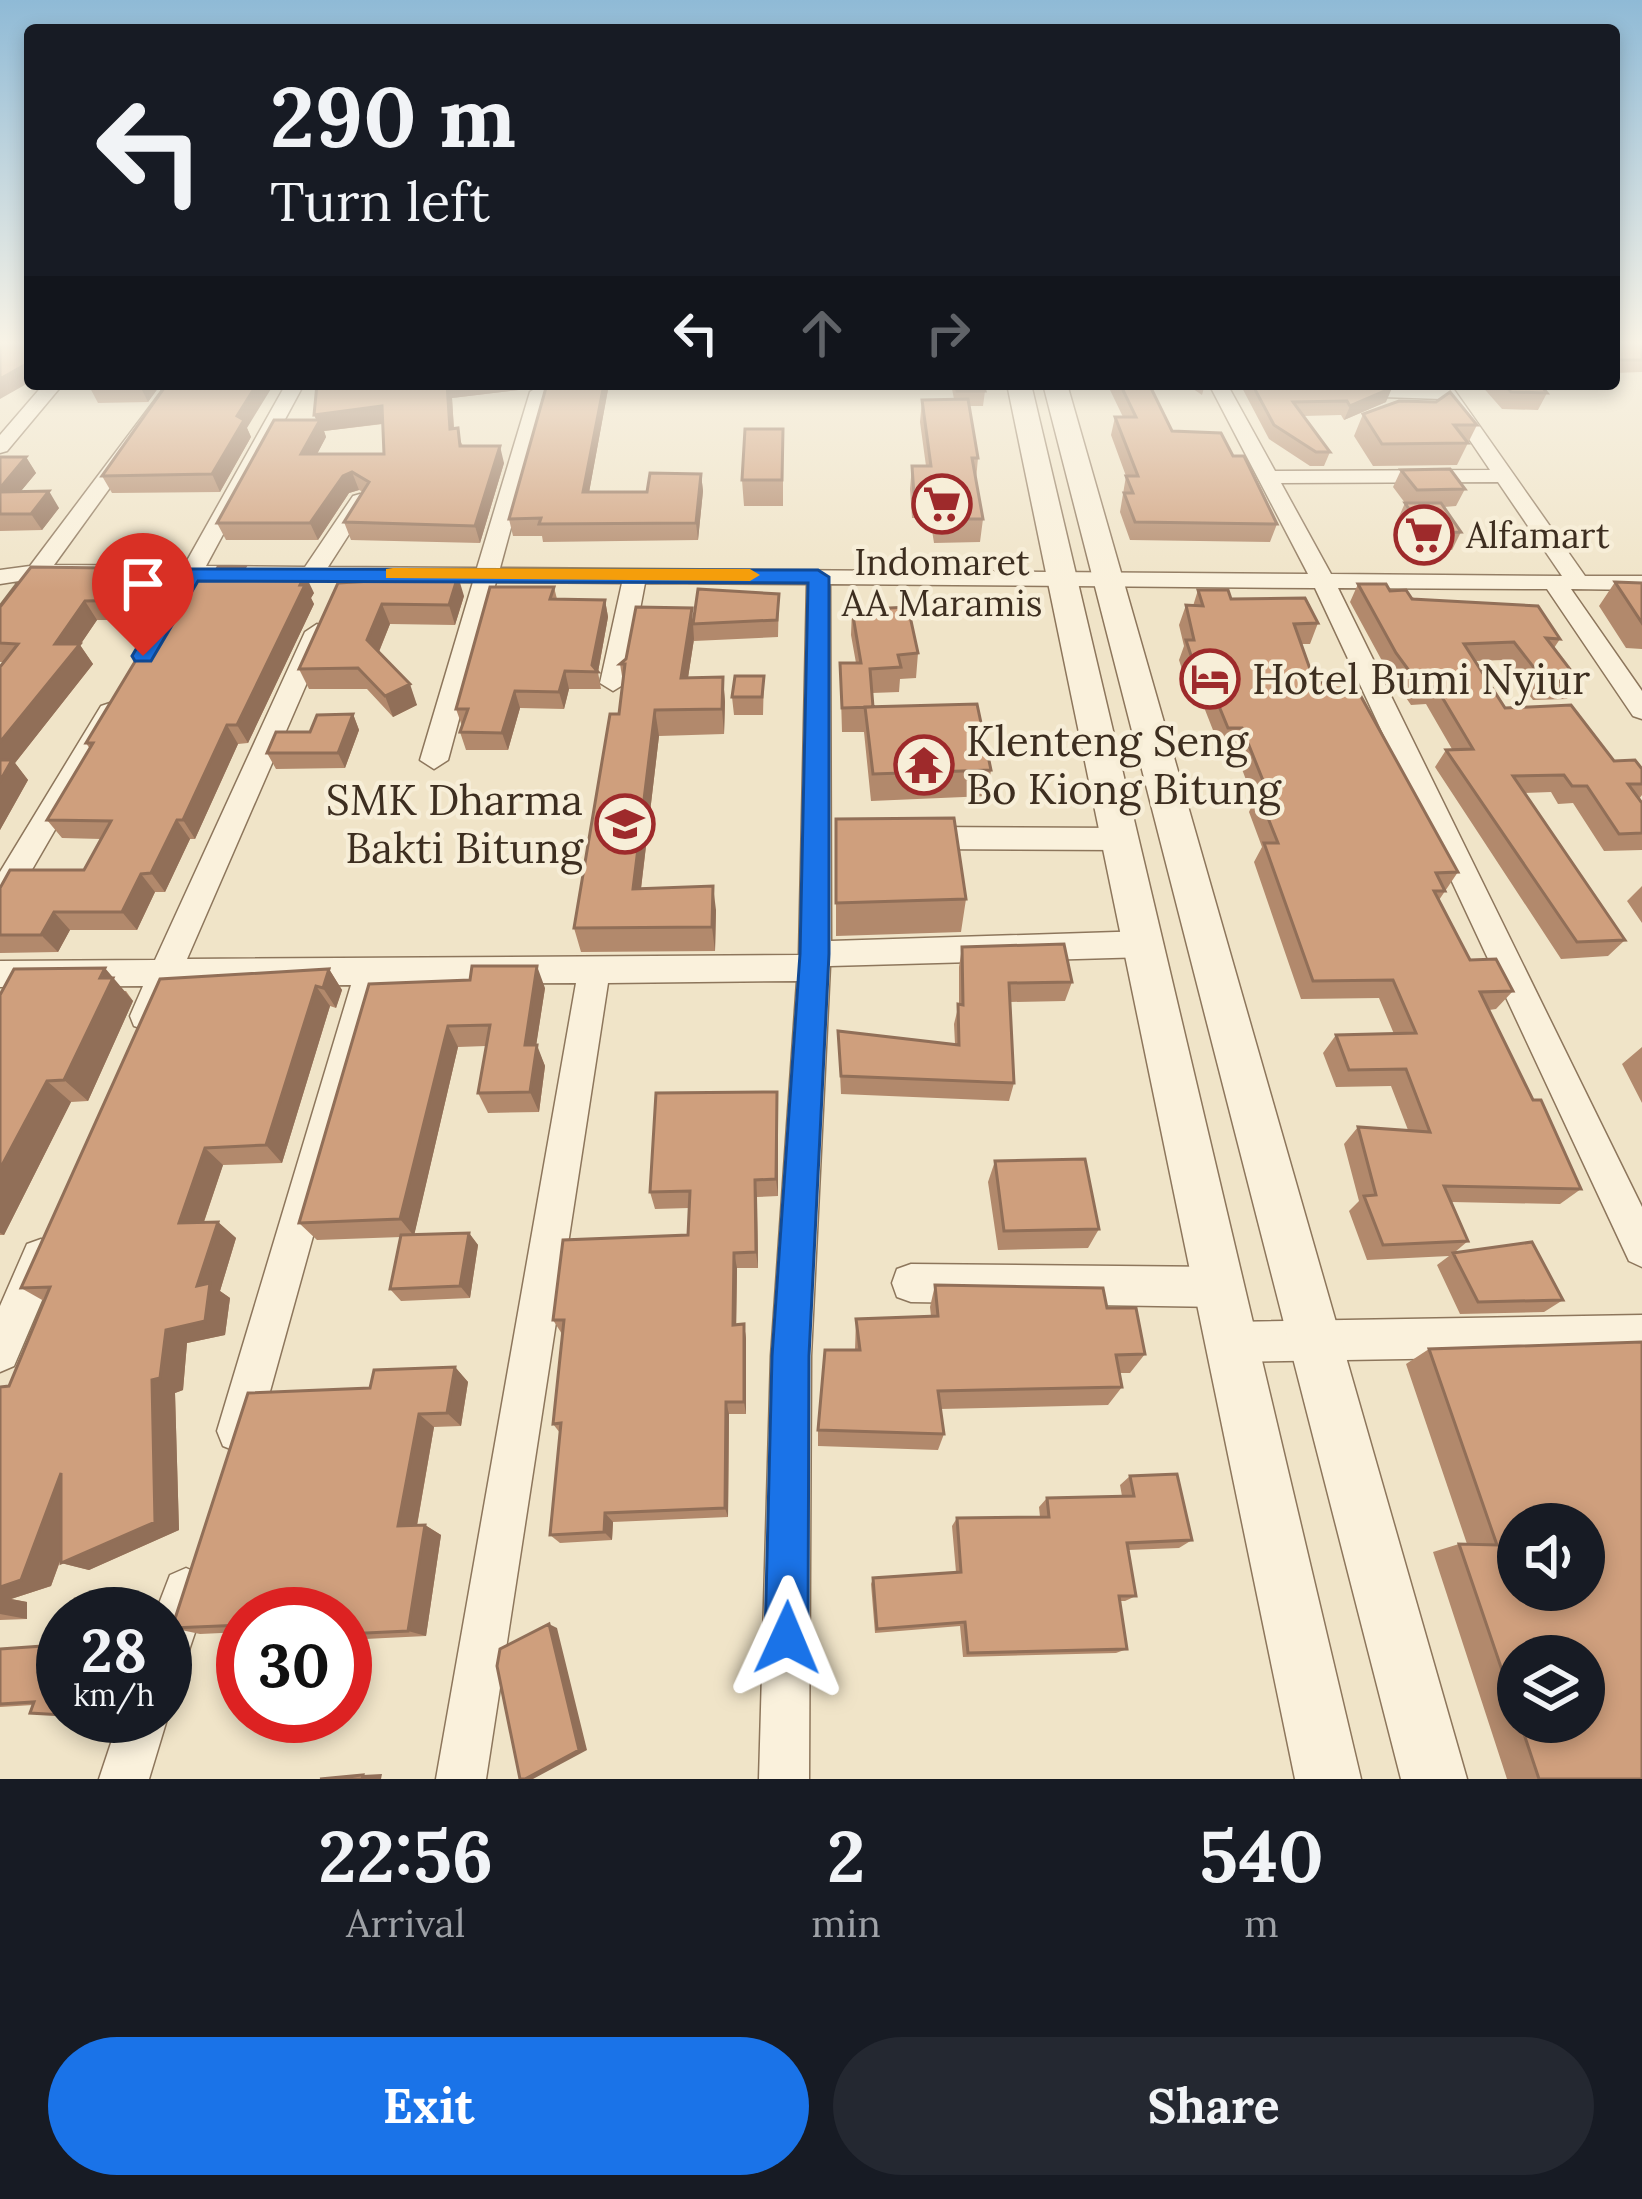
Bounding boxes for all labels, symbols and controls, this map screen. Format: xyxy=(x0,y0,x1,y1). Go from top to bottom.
text: 290 m xyxy=(270,62,516,170)
icon: left xyxy=(72,72,228,228)
text: Turn left xyxy=(270,167,490,236)
icon: left xyxy=(663,300,729,366)
icon: ahead xyxy=(789,300,855,366)
icon: right xyxy=(915,300,981,366)
supermarket icon: Indomaret AA Maramis xyxy=(911,473,973,535)
supermarket icon: Alfamart xyxy=(1393,504,1455,566)
place label: Alfamart xyxy=(1465,512,1610,558)
pin xyxy=(92,533,194,656)
place label: Indomaret AA Maramis xyxy=(841,539,1042,626)
icon: arrive xyxy=(110,551,176,617)
hotel icon: Hotel Bumi Nyiur xyxy=(1179,648,1241,710)
place label: Hotel Bumi Nyiur xyxy=(1252,652,1590,706)
place label: Klenteng Seng Bo Kiong Bitung xyxy=(966,714,1282,816)
temple icon: Klenteng Seng Bo Kiong Bitung xyxy=(893,734,955,796)
place label: SMK Dharma Bakti Bitung xyxy=(326,773,584,875)
school or university icon: SMK Dharma Bakti Bitung xyxy=(594,793,656,855)
map controls xyxy=(1497,1503,1605,1743)
button: sound xyxy=(1497,1503,1605,1611)
position arrow xyxy=(724,1575,850,1701)
speed limit sign: 30 xyxy=(216,1587,372,1743)
text: 28 xyxy=(81,1612,147,1688)
button: layers xyxy=(1497,1635,1605,1743)
text: km/h xyxy=(73,1676,155,1714)
text: 22:56 xyxy=(318,1810,493,1902)
text: 2 xyxy=(827,1810,865,1902)
text: 540 xyxy=(1199,1810,1324,1902)
text: Arrival xyxy=(346,1898,465,1948)
text: min xyxy=(811,1898,881,1948)
text: m xyxy=(1244,1898,1279,1948)
button: Exit xyxy=(48,2037,809,2175)
button: Share xyxy=(833,2037,1594,2175)

